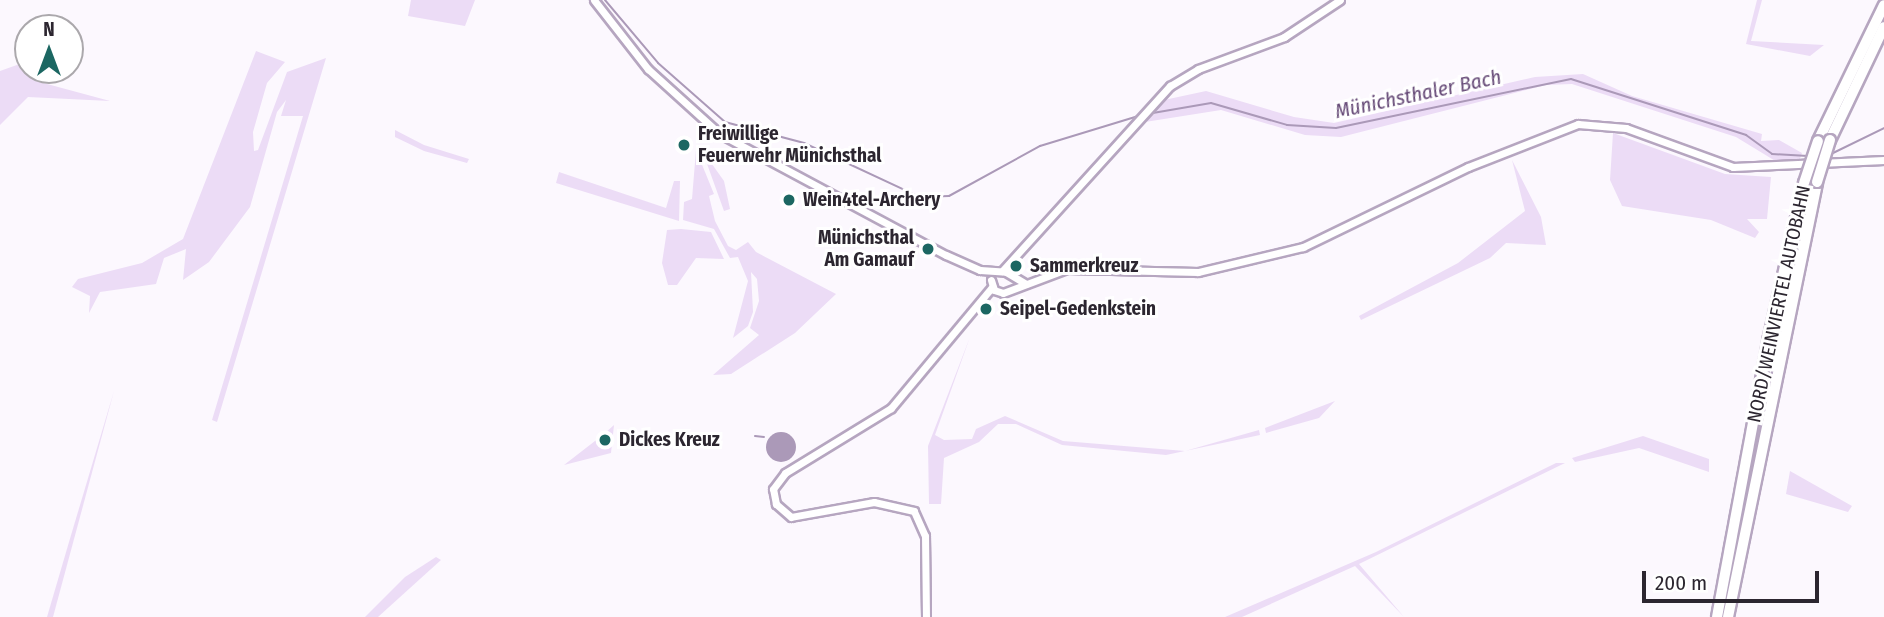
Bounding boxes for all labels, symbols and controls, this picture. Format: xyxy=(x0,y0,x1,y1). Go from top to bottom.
north arrow xyxy=(14,14,84,84)
text: N xyxy=(43,18,55,41)
water label: Münichsthaler Bach xyxy=(1333,64,1503,124)
place label: Freiwillige Feuerwehr Münichsthal xyxy=(698,123,881,167)
marker: Freiwillige Feuerwehr Münichsthal xyxy=(676,137,692,153)
street label: NORD/WEINVIERTEL AUTOBAHN xyxy=(1743,183,1815,425)
place label: Wein4tel-Archery xyxy=(803,189,940,211)
marker: Wein4tel-Archery xyxy=(781,192,797,208)
place label: Münichsthal Am Gamauf xyxy=(818,227,914,271)
marker: Münichsthal Am Gamauf xyxy=(920,241,936,257)
place label: Sammerkreuz xyxy=(1030,255,1138,277)
marker: Sammerkreuz xyxy=(1008,258,1024,274)
place label: Seipel-Gedenkstein xyxy=(1000,298,1156,320)
marker: Seipel-Gedenkstein xyxy=(978,301,994,317)
place label: Dickes Kreuz xyxy=(619,429,720,451)
marker: Dickes Kreuz xyxy=(597,432,613,448)
scale bar xyxy=(1646,558,1823,602)
text: 200 m xyxy=(1655,570,1707,596)

